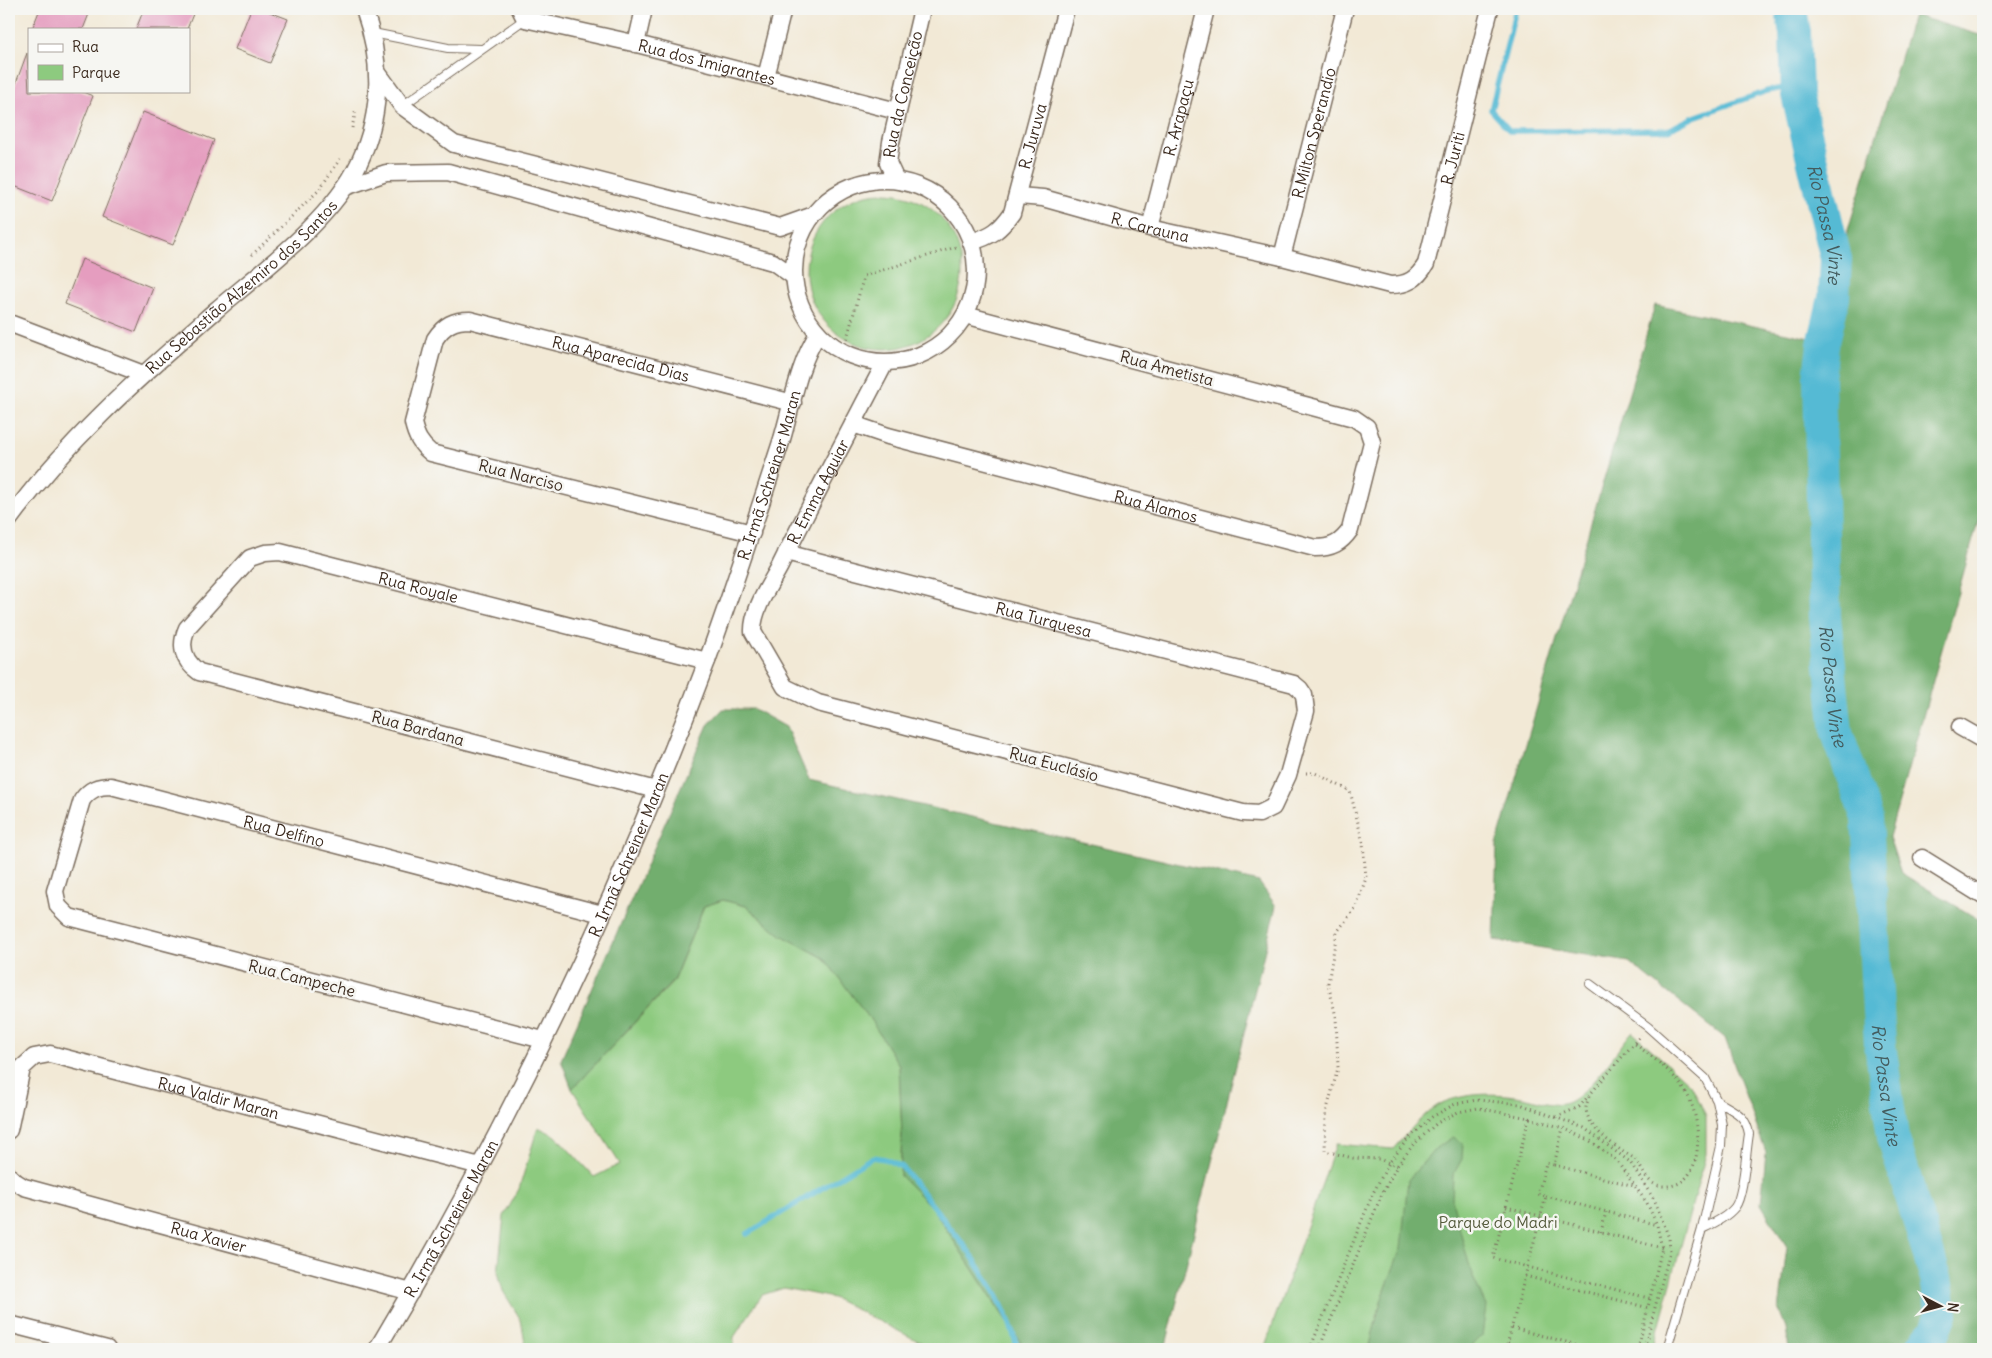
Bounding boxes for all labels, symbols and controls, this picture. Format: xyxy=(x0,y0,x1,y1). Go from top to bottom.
legend xyxy=(28,28,190,92)
street label: Rua da Conceição xyxy=(879,29,927,159)
street label: Rua dos Imigrantes xyxy=(636,35,778,89)
text: Rua xyxy=(72,37,99,56)
text: Parque xyxy=(72,63,120,82)
street label: R.Milton Sperandio xyxy=(1287,65,1340,201)
street label: R. Arapaçu xyxy=(1159,77,1198,158)
street label: R. Juruva xyxy=(1014,101,1051,171)
street label: R. Juriti xyxy=(1436,130,1469,187)
water label: Rio Passa Vinte xyxy=(1802,162,1848,286)
street label: Rua Sebastião Alzemiro dos Santos xyxy=(141,196,342,378)
street label: R. Carauna xyxy=(1109,208,1191,246)
street label: Rua Aparecida Dias xyxy=(550,332,692,386)
street label: Rua Ametista xyxy=(1118,346,1216,390)
street label: R. Irmã Schreiner Maran xyxy=(733,388,805,563)
street label: R. Emma Aguiar xyxy=(782,435,853,548)
street label: Rua Narciso xyxy=(476,455,566,495)
street label: Rua Álamos xyxy=(1112,486,1200,527)
street label: Rua Royale xyxy=(376,567,460,607)
street label: Rua Turquesa xyxy=(993,597,1094,641)
water label: Rio Passa Vinte xyxy=(1814,624,1853,751)
street label: Rua Bardana xyxy=(369,706,467,750)
street label: Rua Euclásio xyxy=(1007,743,1101,785)
street label: R. Irmã Schreiner Maran xyxy=(584,769,673,940)
street label: Rua Delfino xyxy=(241,811,327,851)
street label: Rua Campeche xyxy=(246,955,358,1001)
water label: Rio Passa Vinte xyxy=(1867,1023,1907,1150)
street label: Rua Valdir Maran xyxy=(156,1073,281,1123)
street label: R. Irmã Schreiner Maran xyxy=(399,1136,502,1301)
park label: Parque do Madri xyxy=(1439,1212,1557,1232)
street label: Rua Xavier xyxy=(168,1217,249,1257)
north arrow xyxy=(1914,1280,1964,1330)
text: N xyxy=(1943,1302,1962,1313)

